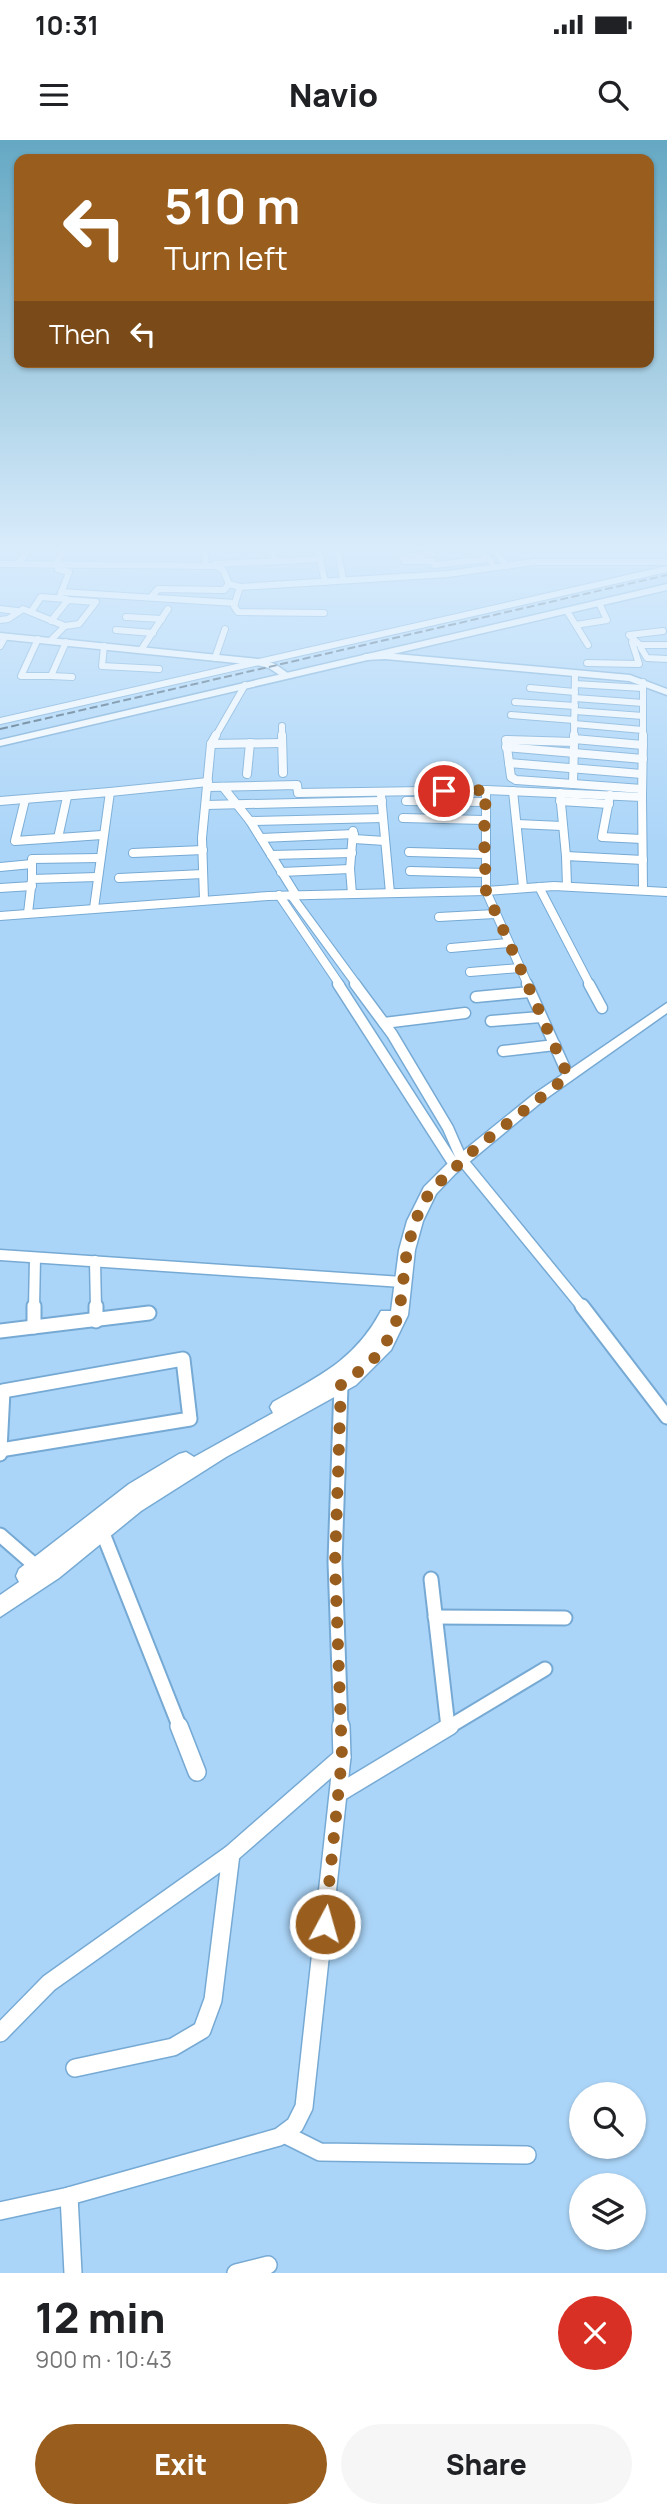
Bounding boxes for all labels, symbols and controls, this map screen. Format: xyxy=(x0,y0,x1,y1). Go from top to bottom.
text: 10:31 xyxy=(35,7,99,43)
text: Navio xyxy=(289,73,378,117)
icon: menu xyxy=(35,76,73,114)
icon: search xyxy=(594,76,632,114)
text: 510 m xyxy=(164,172,300,239)
icon: left xyxy=(49,182,140,273)
text: Turn left xyxy=(164,236,288,280)
icon: left xyxy=(124,315,162,353)
text: Then xyxy=(49,316,110,352)
pin xyxy=(414,761,474,821)
icon: arrive xyxy=(425,772,463,810)
position arrow xyxy=(288,1887,362,1961)
map controls xyxy=(569,2082,646,2250)
button: search xyxy=(569,2082,646,2159)
button: layers xyxy=(569,2173,646,2250)
text: 12 min xyxy=(35,2288,165,2346)
button: close xyxy=(558,2296,632,2370)
text: 900 m · 10:43 xyxy=(35,2343,172,2375)
button: Exit xyxy=(35,2424,327,2504)
button: Share xyxy=(341,2424,632,2504)

